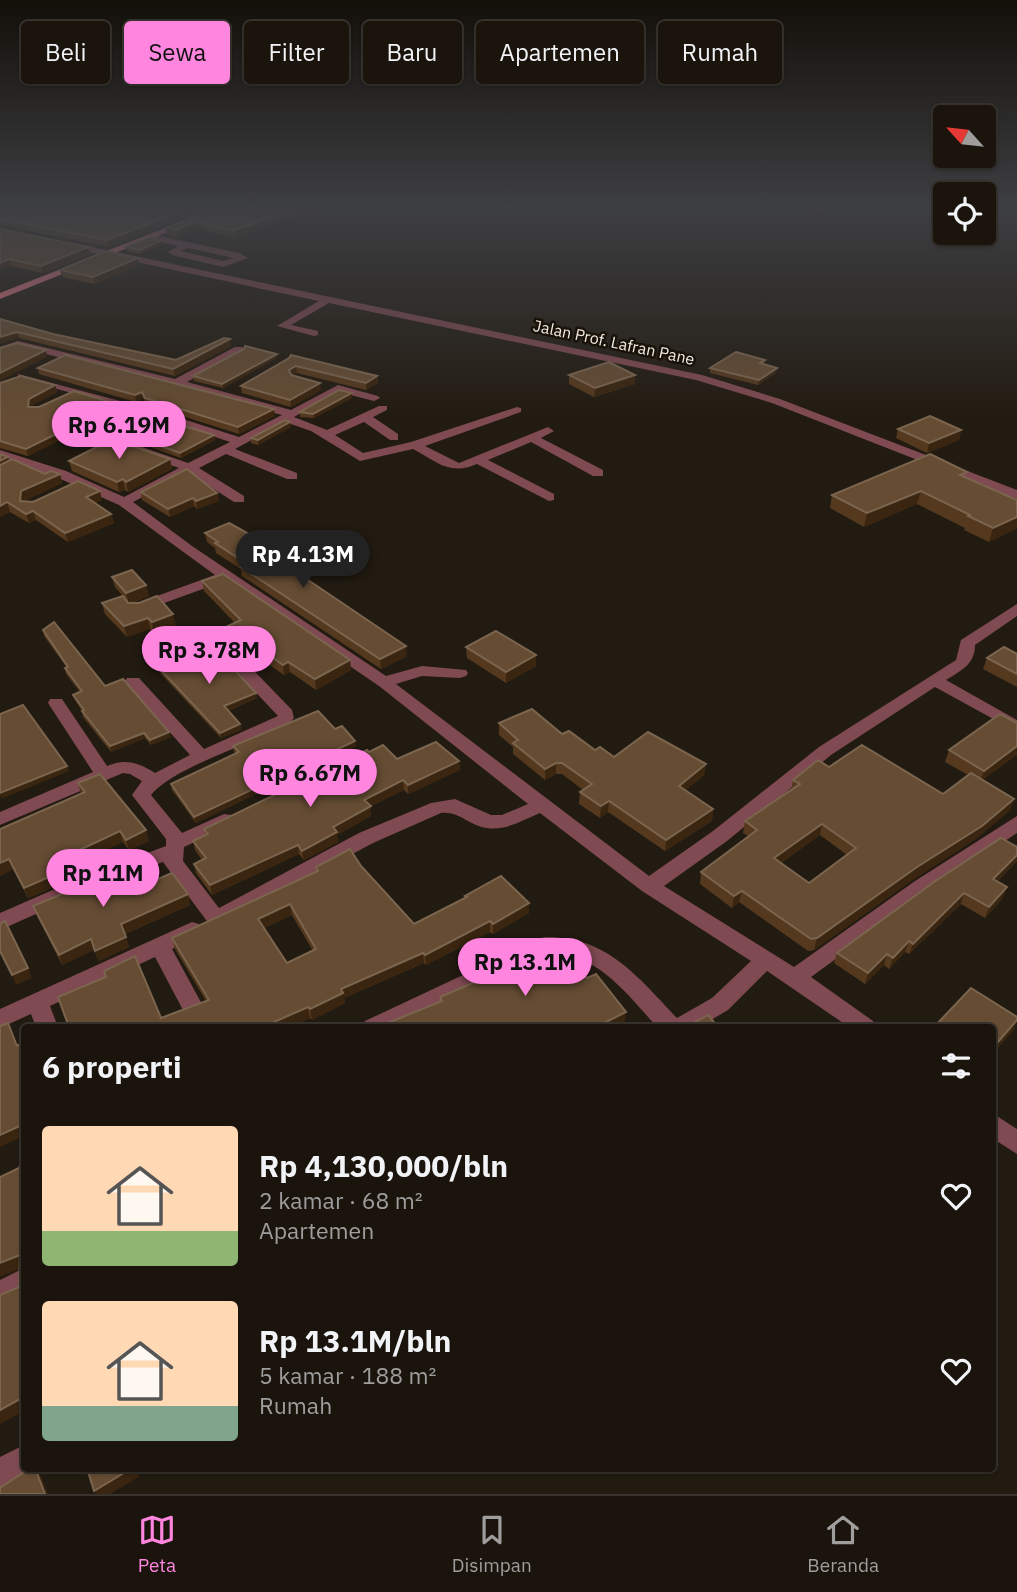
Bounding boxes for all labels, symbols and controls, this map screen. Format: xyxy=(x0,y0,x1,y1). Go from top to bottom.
chip: Beli xyxy=(21,21,110,84)
chip: Sewa xyxy=(124,21,230,84)
chip: Filter xyxy=(244,21,349,84)
chip: Baru xyxy=(363,21,462,84)
chip: Apartemen xyxy=(476,21,644,84)
chip: Rumah xyxy=(658,21,782,84)
north arrow xyxy=(933,105,996,168)
map controls xyxy=(933,105,996,245)
button: locate xyxy=(933,182,996,245)
street label: Jalan Prof. Lafran Pane xyxy=(532,315,697,369)
pin: Rp 6.19M xyxy=(47,402,191,461)
text: Rp 6.19M xyxy=(68,409,170,439)
pin: Rp 4.13M xyxy=(231,530,375,590)
text: Rp 4.13M xyxy=(252,538,354,568)
pin: Rp 3.78M xyxy=(137,626,281,686)
text: Rp 3.78M xyxy=(158,634,260,664)
pin: Rp 6.67M xyxy=(238,750,382,809)
text: Rp 6.67M xyxy=(259,757,361,787)
pin: Rp 11M xyxy=(46,850,160,909)
text: Rp 11M xyxy=(62,857,144,887)
pin: Rp 13.1M xyxy=(453,939,597,998)
text: Rp 13.1M xyxy=(474,946,576,976)
text: 6 properti xyxy=(42,1047,182,1086)
icon: filters xyxy=(937,1047,975,1085)
text: Rp 4,130,000/bln xyxy=(259,1146,508,1185)
icon: home xyxy=(98,1154,182,1238)
icon: heart xyxy=(937,1177,975,1215)
text: 2 kamar · 68 m² xyxy=(259,1185,423,1215)
text: Apartemen xyxy=(259,1215,374,1245)
text: Rp 13.1M/bln xyxy=(259,1321,451,1360)
icon: home xyxy=(98,1329,182,1413)
icon: heart xyxy=(937,1352,975,1390)
text: 5 kamar · 188 m² xyxy=(259,1360,437,1390)
text: Rumah xyxy=(259,1390,332,1420)
tab: Peta xyxy=(138,1511,176,1577)
tab: Disimpan xyxy=(452,1511,532,1577)
tab: Beranda xyxy=(807,1511,879,1577)

